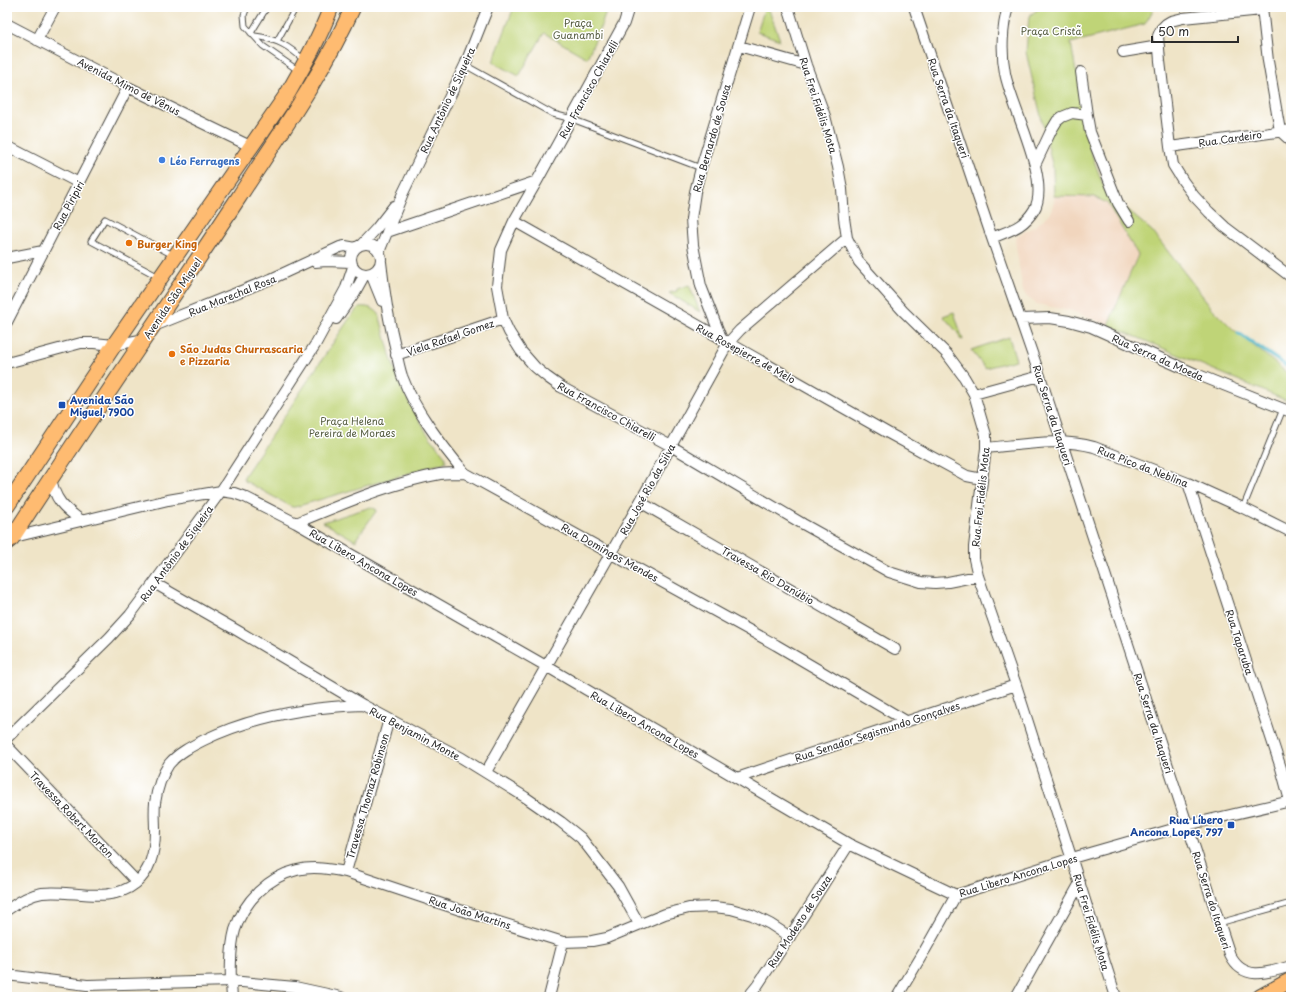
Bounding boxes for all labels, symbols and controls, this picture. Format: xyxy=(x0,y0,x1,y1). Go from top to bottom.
park label: Praça Guanambi xyxy=(553,15,603,42)
scale bar xyxy=(1152,18,1238,44)
text: 50 m xyxy=(1158,22,1189,40)
park label: Praça Cristã xyxy=(1021,23,1081,38)
street label: Rua Francisco Chiarelli xyxy=(555,37,621,141)
street label: Rua Antônio de Siqueira xyxy=(416,44,479,156)
street label: Avenida Mimo de Vênus xyxy=(75,54,183,119)
street label: Rua Frei Fidélis Mota xyxy=(796,55,842,156)
street label: Rua Serra da Itaqueri xyxy=(925,56,973,160)
street label: Rua Bernardo de Sousa xyxy=(688,81,734,194)
street label: Rua Cardeiro xyxy=(1197,126,1263,150)
place label: Léo Ferragens xyxy=(170,153,240,168)
marker: Léo Ferragens xyxy=(157,155,167,165)
street label: Rua Piripiri xyxy=(49,177,87,232)
place label: Burger King xyxy=(137,236,197,251)
marker: Burger King xyxy=(124,238,134,248)
street label: Avenida São Miguel xyxy=(139,254,205,341)
street label: Rua Marechal Rosa xyxy=(186,270,279,319)
street label: Viela Rafael Gomez xyxy=(404,315,496,359)
street label: Rua Rosepierre de Melo xyxy=(694,319,799,387)
street label: Rua Serra da Moeda xyxy=(1110,330,1207,384)
place label: São Judas Churrascaria e Pizzaria xyxy=(180,341,303,368)
marker: São Judas Churrascaria e Pizzaria xyxy=(167,349,177,359)
street label: Rua Serra da Itaqueri xyxy=(1030,363,1076,467)
street label: Rua Francisco Chiarelli xyxy=(555,378,659,444)
place label: Avenida São Miguel, 7900 xyxy=(69,392,134,419)
marker: Avenida São Miguel, 7900 xyxy=(57,400,67,410)
park label: Praça Helena Pereira de Moraes xyxy=(309,413,396,440)
street label: Rua José Rio da Silva xyxy=(616,440,679,538)
street label: Rua Pico da Neblina xyxy=(1095,442,1191,490)
street label: Rua Frei Fidélis Mota xyxy=(967,446,993,548)
street label: Rua Antônio de Siqueira xyxy=(136,501,216,604)
street label: Rua Domingos Mendes xyxy=(559,519,662,585)
street label: Rua Libero Ancona Lopes xyxy=(307,525,421,599)
street label: Travessa Rio Danúbio xyxy=(719,542,818,608)
street label: Rua Taparuba xyxy=(1222,607,1258,677)
street label: Rua Serra da Itaqueri xyxy=(1131,671,1177,775)
street label: Rua Libero Ancona Lopes xyxy=(588,687,702,761)
street label: Rua Senador Segismundo Gonçalves xyxy=(793,697,962,765)
street label: Rua Benjamin Monte xyxy=(367,703,463,763)
street label: Travessa Thomaz Robinson xyxy=(342,731,392,861)
street label: Travessa Robert Morton xyxy=(27,767,117,861)
place label: Rua Líbero Ancona Lopes, 797 xyxy=(1130,812,1223,839)
marker: Rua Líbero Ancona Lopes, 797 xyxy=(1226,820,1236,830)
street label: Rua Serra do Itaqueri xyxy=(1189,849,1235,951)
street label: Rua Libero Ancona Lopes xyxy=(957,850,1079,900)
street label: Rua Modesto de Souza xyxy=(763,871,835,970)
street label: Rua Frei Fidélis Mota xyxy=(1070,872,1114,973)
street label: Rua João Martins xyxy=(427,892,513,932)

